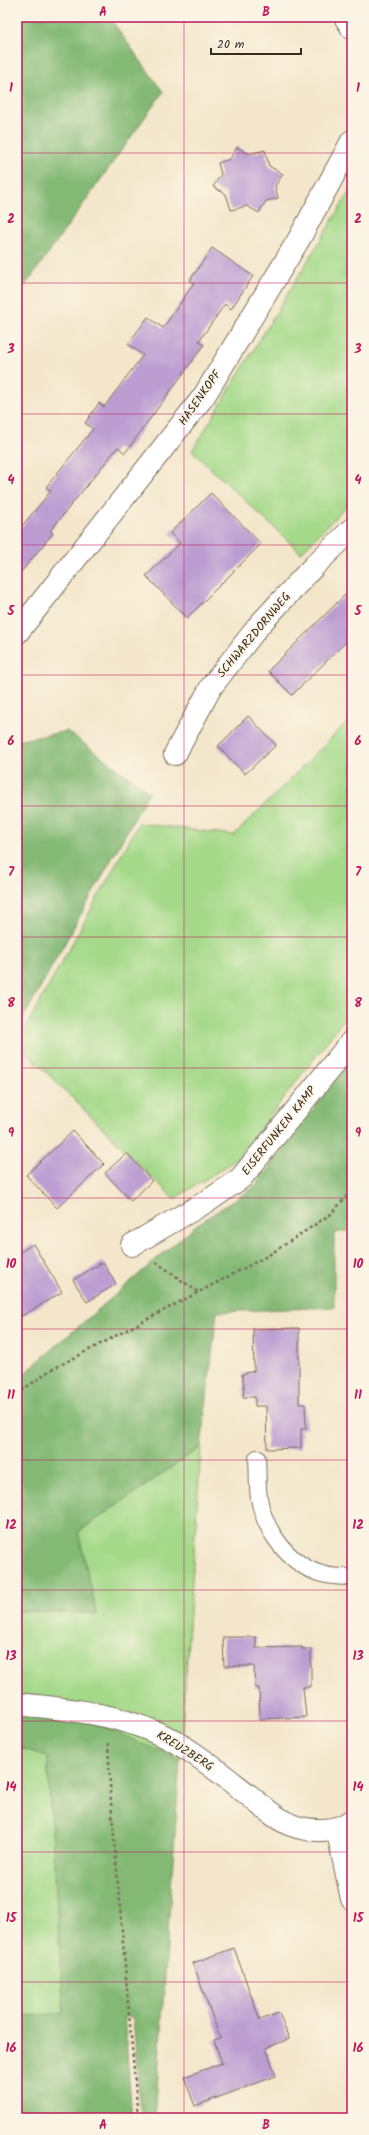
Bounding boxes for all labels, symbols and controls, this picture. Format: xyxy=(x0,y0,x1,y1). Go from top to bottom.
text: A xyxy=(99,2,107,23)
text: B xyxy=(262,2,270,23)
scale bar xyxy=(211,30,301,56)
text: 20 m xyxy=(217,35,245,54)
text: 1 xyxy=(9,78,13,99)
text: 1 xyxy=(356,78,360,99)
text: 2 xyxy=(7,209,15,230)
text: 2 xyxy=(354,209,362,230)
text: 3 xyxy=(6,339,15,360)
text: 3 xyxy=(353,339,362,360)
street label: HASENKOPF xyxy=(174,365,227,430)
text: 4 xyxy=(7,470,15,491)
text: 4 xyxy=(354,470,362,491)
street label: SCHWARZDORNWEG xyxy=(212,588,296,682)
text: 5 xyxy=(7,601,16,622)
text: 5 xyxy=(354,601,363,622)
text: 6 xyxy=(7,731,15,752)
text: 6 xyxy=(354,731,362,752)
text: 7 xyxy=(8,862,15,883)
text: 7 xyxy=(355,862,362,883)
text: 8 xyxy=(7,993,15,1014)
text: 8 xyxy=(354,993,362,1014)
street label: EISERFUNKEN KAMP xyxy=(237,1082,321,1180)
text: 9 xyxy=(8,1123,15,1144)
text: 9 xyxy=(355,1123,362,1144)
text: 10 xyxy=(6,1254,17,1275)
text: 10 xyxy=(353,1254,364,1275)
text: 11 xyxy=(7,1385,15,1406)
text: 11 xyxy=(354,1385,362,1406)
text: 12 xyxy=(5,1515,17,1536)
text: 12 xyxy=(352,1515,364,1536)
text: 13 xyxy=(5,1646,17,1667)
text: 13 xyxy=(352,1646,364,1667)
street label: KREUZBERG xyxy=(153,1726,217,1776)
text: 14 xyxy=(5,1777,17,1798)
text: 14 xyxy=(352,1777,364,1798)
text: 15 xyxy=(6,1908,18,1929)
text: 15 xyxy=(353,1908,365,1929)
text: 16 xyxy=(6,2038,16,2059)
text: 16 xyxy=(353,2038,363,2059)
text: A xyxy=(99,2115,107,2135)
text: B xyxy=(262,2115,270,2135)

